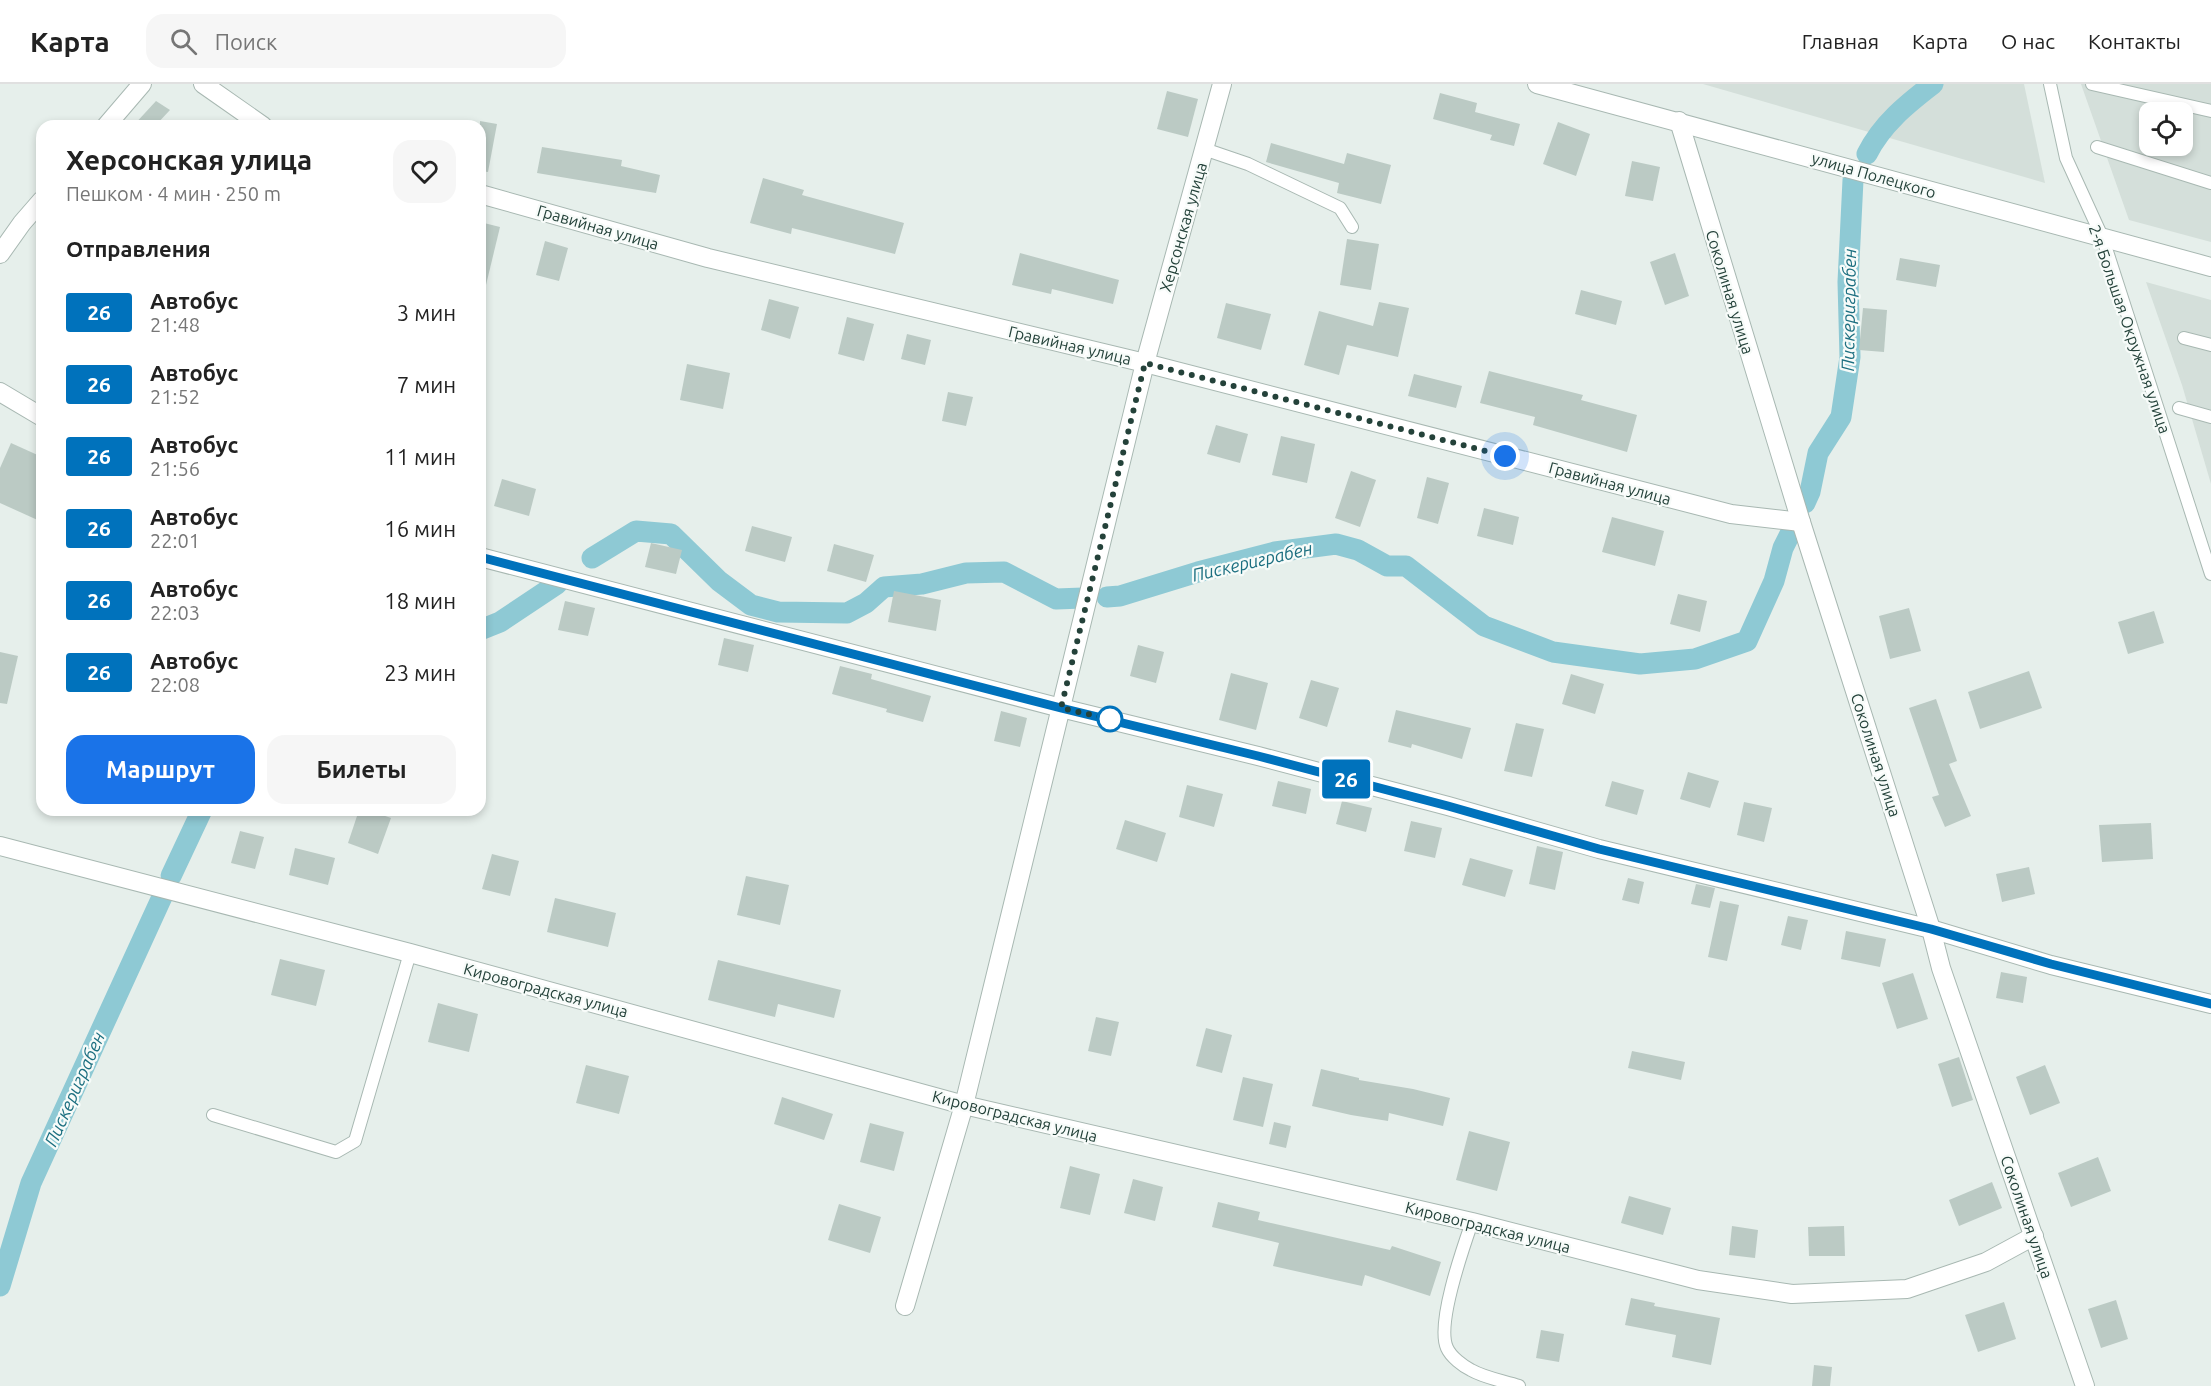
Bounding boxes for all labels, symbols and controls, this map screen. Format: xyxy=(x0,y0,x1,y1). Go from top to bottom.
search box xyxy=(146,14,566,68)
icon: search xyxy=(167,25,200,58)
text: Карта xyxy=(30,26,110,57)
text: Поиск xyxy=(215,29,277,54)
text: Главная xyxy=(1802,29,1879,53)
text: Карта xyxy=(1912,29,1968,53)
text: О нас xyxy=(2001,29,2055,53)
text: Контакты xyxy=(2088,29,2181,53)
map controls xyxy=(2139,102,2193,156)
button: locate xyxy=(2139,102,2193,156)
button: heart xyxy=(393,140,456,203)
text: Херсонская улица xyxy=(66,144,312,175)
street label: улица Полецкого xyxy=(1810,149,1938,201)
street label: Херсонская улица xyxy=(1156,160,1210,294)
text: Пешком · 4 мин · 250 m xyxy=(66,182,281,205)
street label: Гравийная улица xyxy=(535,201,661,253)
street label: 2-я Большая Окружная улица xyxy=(2086,222,2174,436)
street label: Соколиная улица xyxy=(1703,228,1757,356)
text: Отправления xyxy=(66,236,211,261)
water label: Пискериграбен xyxy=(1837,248,1859,372)
text: Автобус xyxy=(150,288,238,313)
text: 26 xyxy=(87,300,111,324)
text: 3 мин xyxy=(397,300,456,325)
text: 21:48 xyxy=(150,313,200,336)
street label: Гравийная улица xyxy=(1007,322,1133,368)
text: Автобус xyxy=(150,360,238,385)
text: 26 xyxy=(87,372,111,396)
text: 7 мин xyxy=(397,372,456,397)
text: 21:52 xyxy=(150,385,200,408)
text: Автобус xyxy=(150,432,238,457)
your location xyxy=(1490,441,1520,471)
text: 26 xyxy=(87,444,111,468)
text: 11 мин xyxy=(384,444,456,469)
text: 21:56 xyxy=(150,457,200,480)
street label: Гравийная улица xyxy=(1547,458,1673,508)
text: Автобус xyxy=(150,504,238,529)
text: 26 xyxy=(87,516,111,540)
text: 16 мин xyxy=(384,516,456,541)
text: 22:01 xyxy=(150,529,200,552)
water label: Пискериграбен xyxy=(1190,537,1314,585)
text: Автобус xyxy=(150,576,238,601)
text: 26 xyxy=(87,588,111,612)
text: 18 мин xyxy=(384,588,456,613)
text: 22:03 xyxy=(150,601,200,624)
text: Автобус xyxy=(150,648,238,673)
text: 26 xyxy=(87,660,111,684)
text: 23 мин xyxy=(384,660,456,685)
text: 22:08 xyxy=(150,673,200,696)
street label: Соколиная улица xyxy=(1848,691,1904,819)
unlabelled marker xyxy=(1097,706,1123,732)
button: Маршрут xyxy=(66,735,255,804)
button: Билеты xyxy=(267,735,456,804)
line badge: 26 xyxy=(1319,760,1373,798)
text: 26 xyxy=(1334,767,1358,791)
street label: Кировоградская улица xyxy=(462,959,630,1021)
water label: Пискериграбен xyxy=(40,1029,108,1149)
street label: Кировоградская улица xyxy=(931,1087,1099,1145)
street label: Соколиная улица xyxy=(1998,1153,2056,1281)
street label: Кировоградская улица xyxy=(1404,1198,1572,1256)

